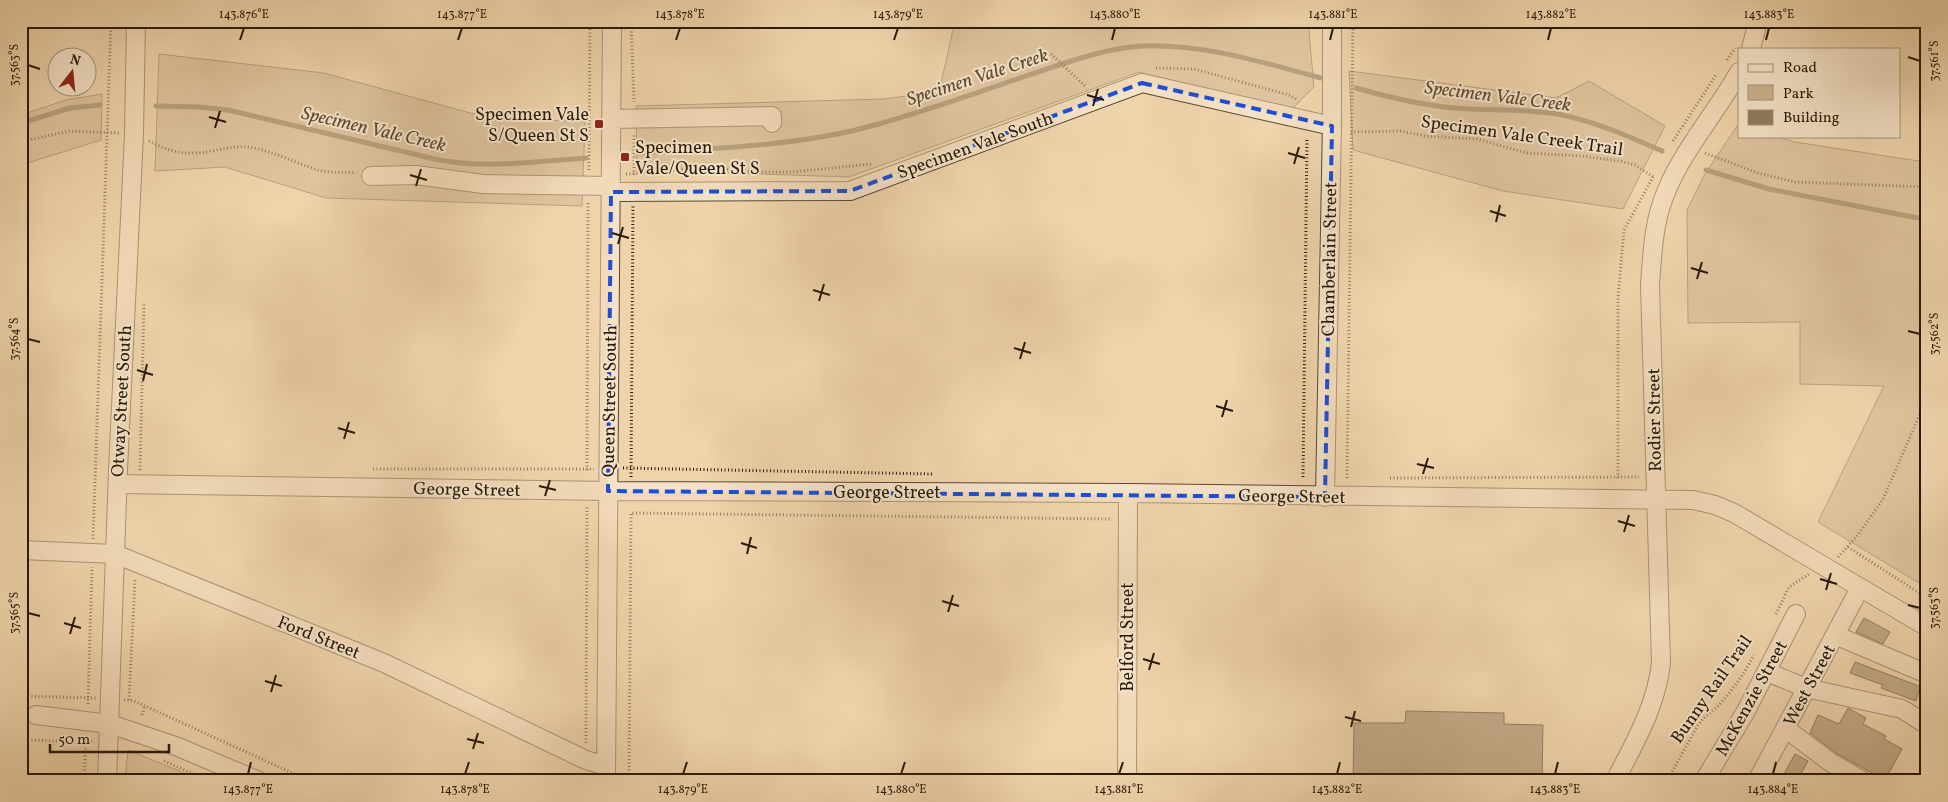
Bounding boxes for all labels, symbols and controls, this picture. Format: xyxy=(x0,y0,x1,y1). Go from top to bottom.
text: 143.876°E xyxy=(219,7,269,23)
text: 143.877°E xyxy=(437,7,487,23)
text: 143.878°E xyxy=(655,7,705,23)
text: 143.879°E xyxy=(873,7,923,23)
text: 143.880°E xyxy=(1089,7,1141,23)
text: 143.881°E xyxy=(1309,7,1357,23)
text: 143.882°E xyxy=(1526,7,1576,23)
text: 143.883°E xyxy=(1744,7,1794,23)
text: 37.561°S xyxy=(1927,40,1943,82)
water label: Specimen Vale Creek xyxy=(903,43,1052,113)
text: 37.563°S xyxy=(7,44,23,86)
north arrow xyxy=(48,48,98,98)
legend xyxy=(1738,48,1900,138)
text: N xyxy=(68,50,83,71)
text: Road xyxy=(1783,58,1817,79)
water label: Specimen Vale Creek xyxy=(1423,75,1573,119)
text: Park xyxy=(1783,84,1814,105)
water label: Specimen Vale Creek xyxy=(299,101,449,159)
place label: Specimen Vale S/Queen St S xyxy=(475,103,589,149)
street label: Specimen Vale South xyxy=(894,106,1057,186)
text: Building xyxy=(1783,108,1840,129)
street label: Specimen Vale Creek Trail xyxy=(1419,110,1625,163)
marker: Specimen Vale S/Queen St S xyxy=(593,118,605,130)
place label: Specimen Vale/Queen St S xyxy=(635,136,760,182)
marker: Specimen Vale/Queen St S xyxy=(619,151,631,163)
street label: Chamberlain Street xyxy=(1317,182,1344,337)
text: 37.562°S xyxy=(1927,313,1943,355)
text: 37.564°S xyxy=(7,318,23,360)
street label: Otway Street South xyxy=(106,324,139,478)
street label: Queen Street South xyxy=(597,324,624,477)
street label: Rodier Street xyxy=(1642,368,1669,472)
street label: George Street xyxy=(413,477,521,504)
street label: George Street xyxy=(833,481,941,506)
street label: George Street xyxy=(1238,484,1346,511)
street label: Belford Street xyxy=(1116,582,1141,692)
text: 37.563°S xyxy=(1927,587,1943,629)
text: 37.565°S xyxy=(7,592,23,634)
street label: Ford Street xyxy=(273,610,364,666)
street label: Bunny Rail Trail xyxy=(1666,631,1759,749)
street label: McKenzie Street xyxy=(1710,636,1795,761)
street label: West Street xyxy=(1778,640,1842,731)
scale bar xyxy=(50,722,169,754)
text: 50 m xyxy=(58,730,90,751)
text: 143.877°E xyxy=(223,782,273,798)
text: 143.878°E xyxy=(440,782,490,798)
text: 143.879°E xyxy=(658,782,708,798)
text: 143.880°E xyxy=(875,782,927,798)
text: 143.881°E xyxy=(1095,782,1143,798)
text: 143.882°E xyxy=(1312,782,1362,798)
text: 143.883°E xyxy=(1530,782,1580,798)
text: 143.884°E xyxy=(1748,782,1798,798)

